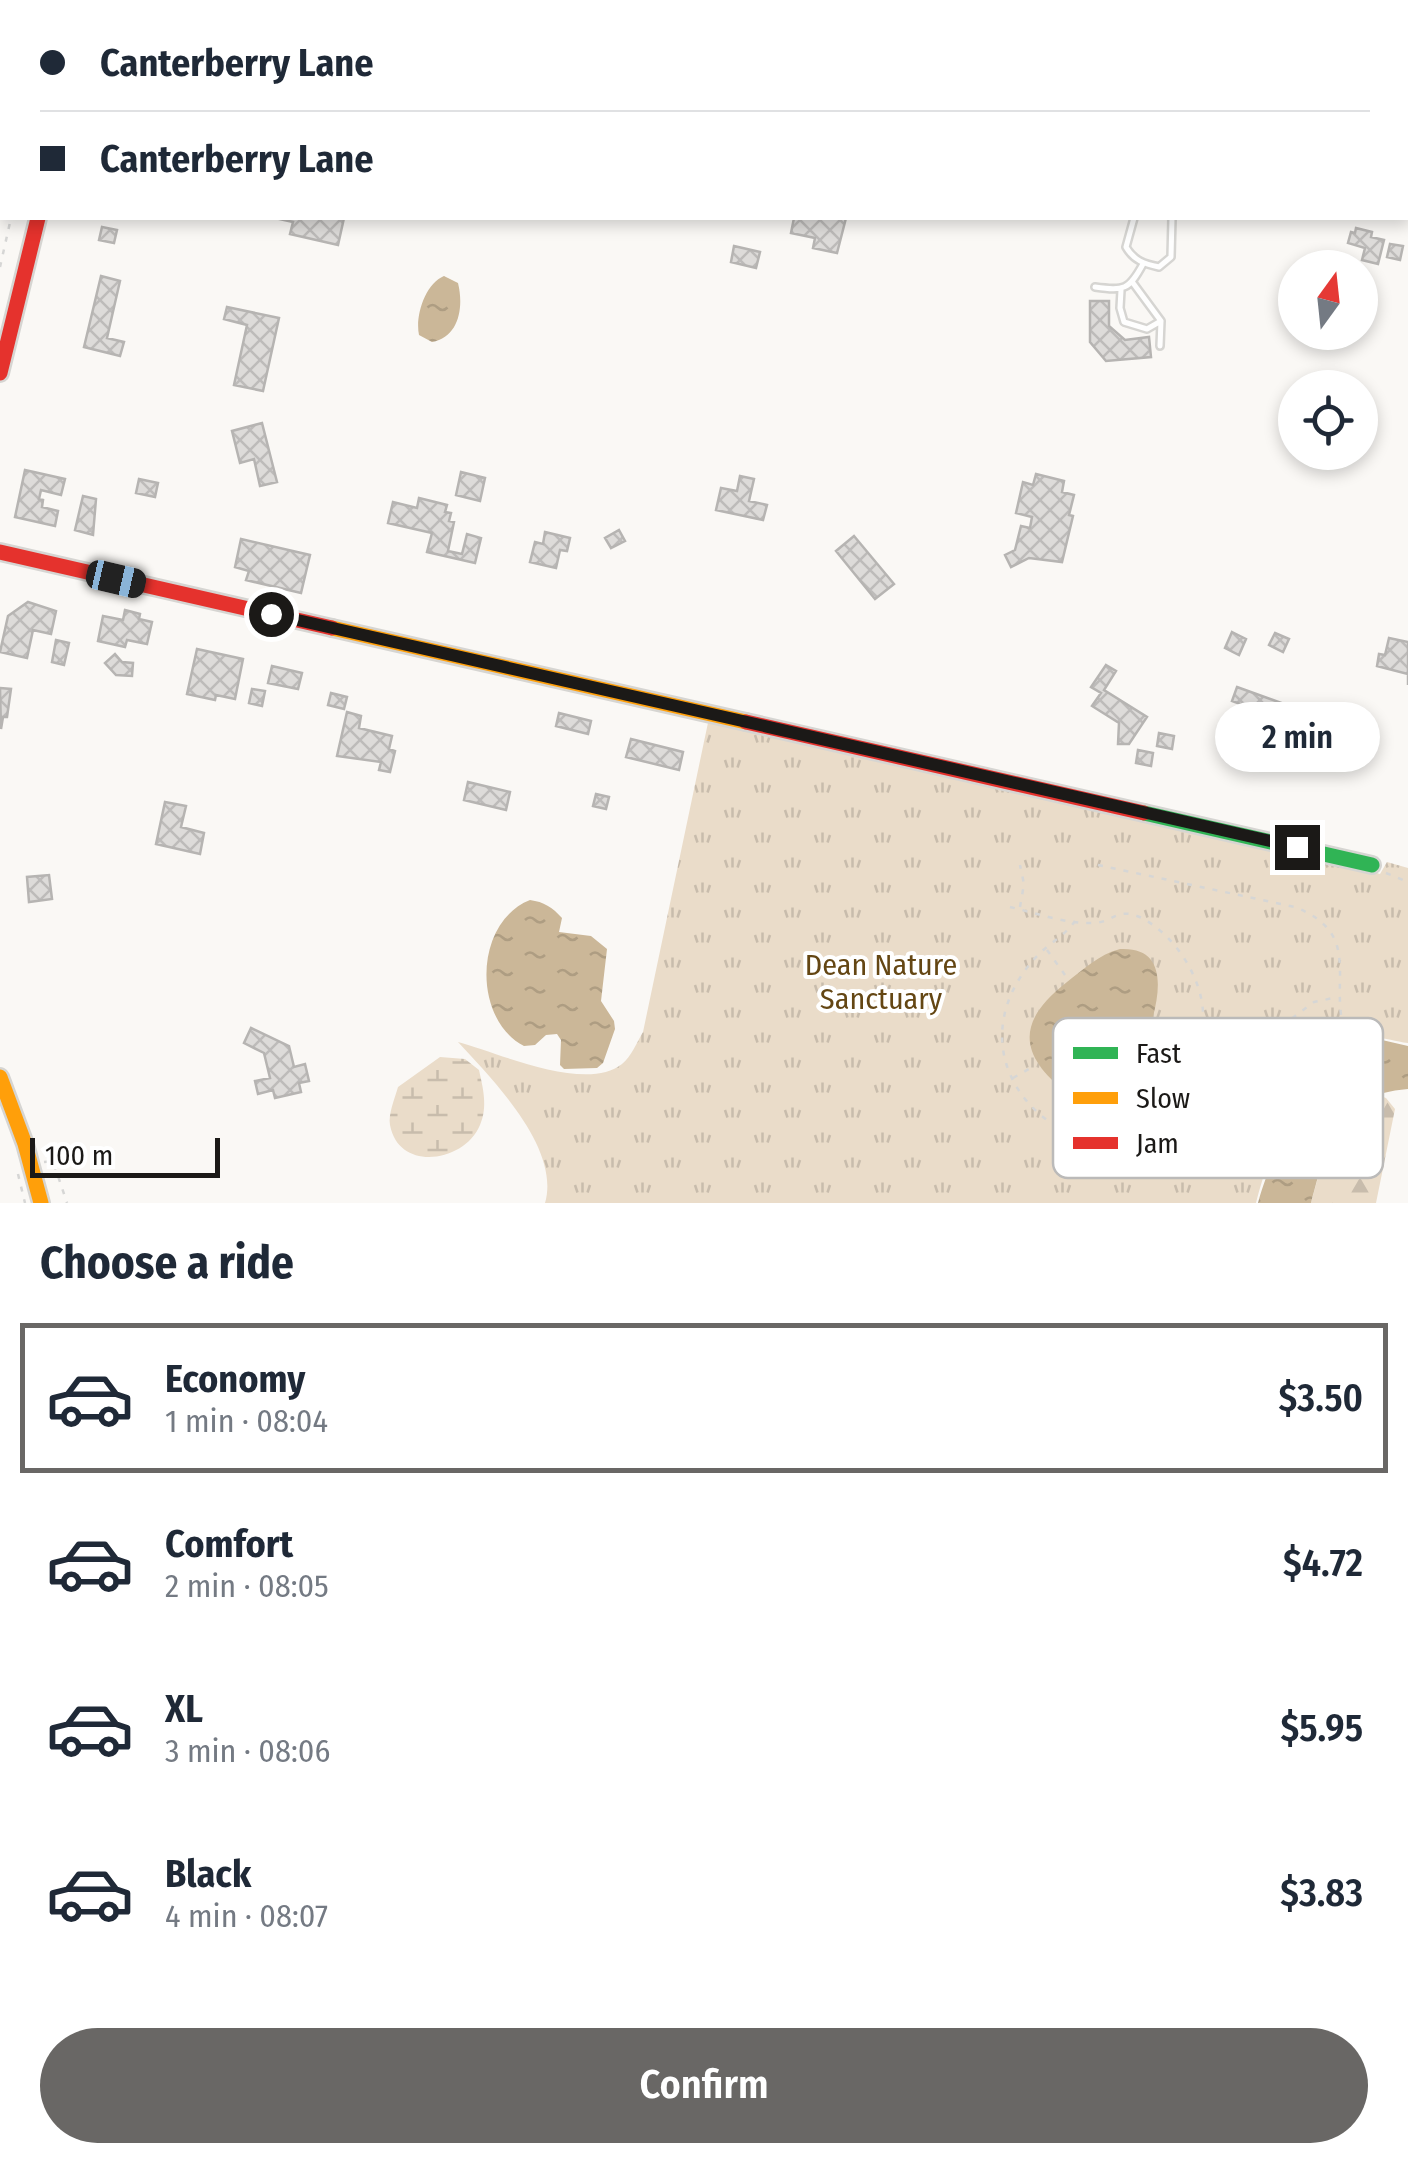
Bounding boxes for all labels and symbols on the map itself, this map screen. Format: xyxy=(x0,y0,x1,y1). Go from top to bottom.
north arrow xyxy=(1278,250,1378,350)
car xyxy=(83,558,149,600)
route start xyxy=(249,592,294,637)
callout: 2 min xyxy=(1214,702,1380,772)
route end xyxy=(1275,825,1320,870)
park label: Dean Nature Sanctuary xyxy=(805,947,957,1017)
legend xyxy=(1053,1018,1383,1178)
text: Fast xyxy=(1136,1037,1182,1070)
text: Slow xyxy=(1136,1082,1190,1115)
text: Jam xyxy=(1136,1127,1179,1160)
scale bar xyxy=(30,1133,220,1178)

